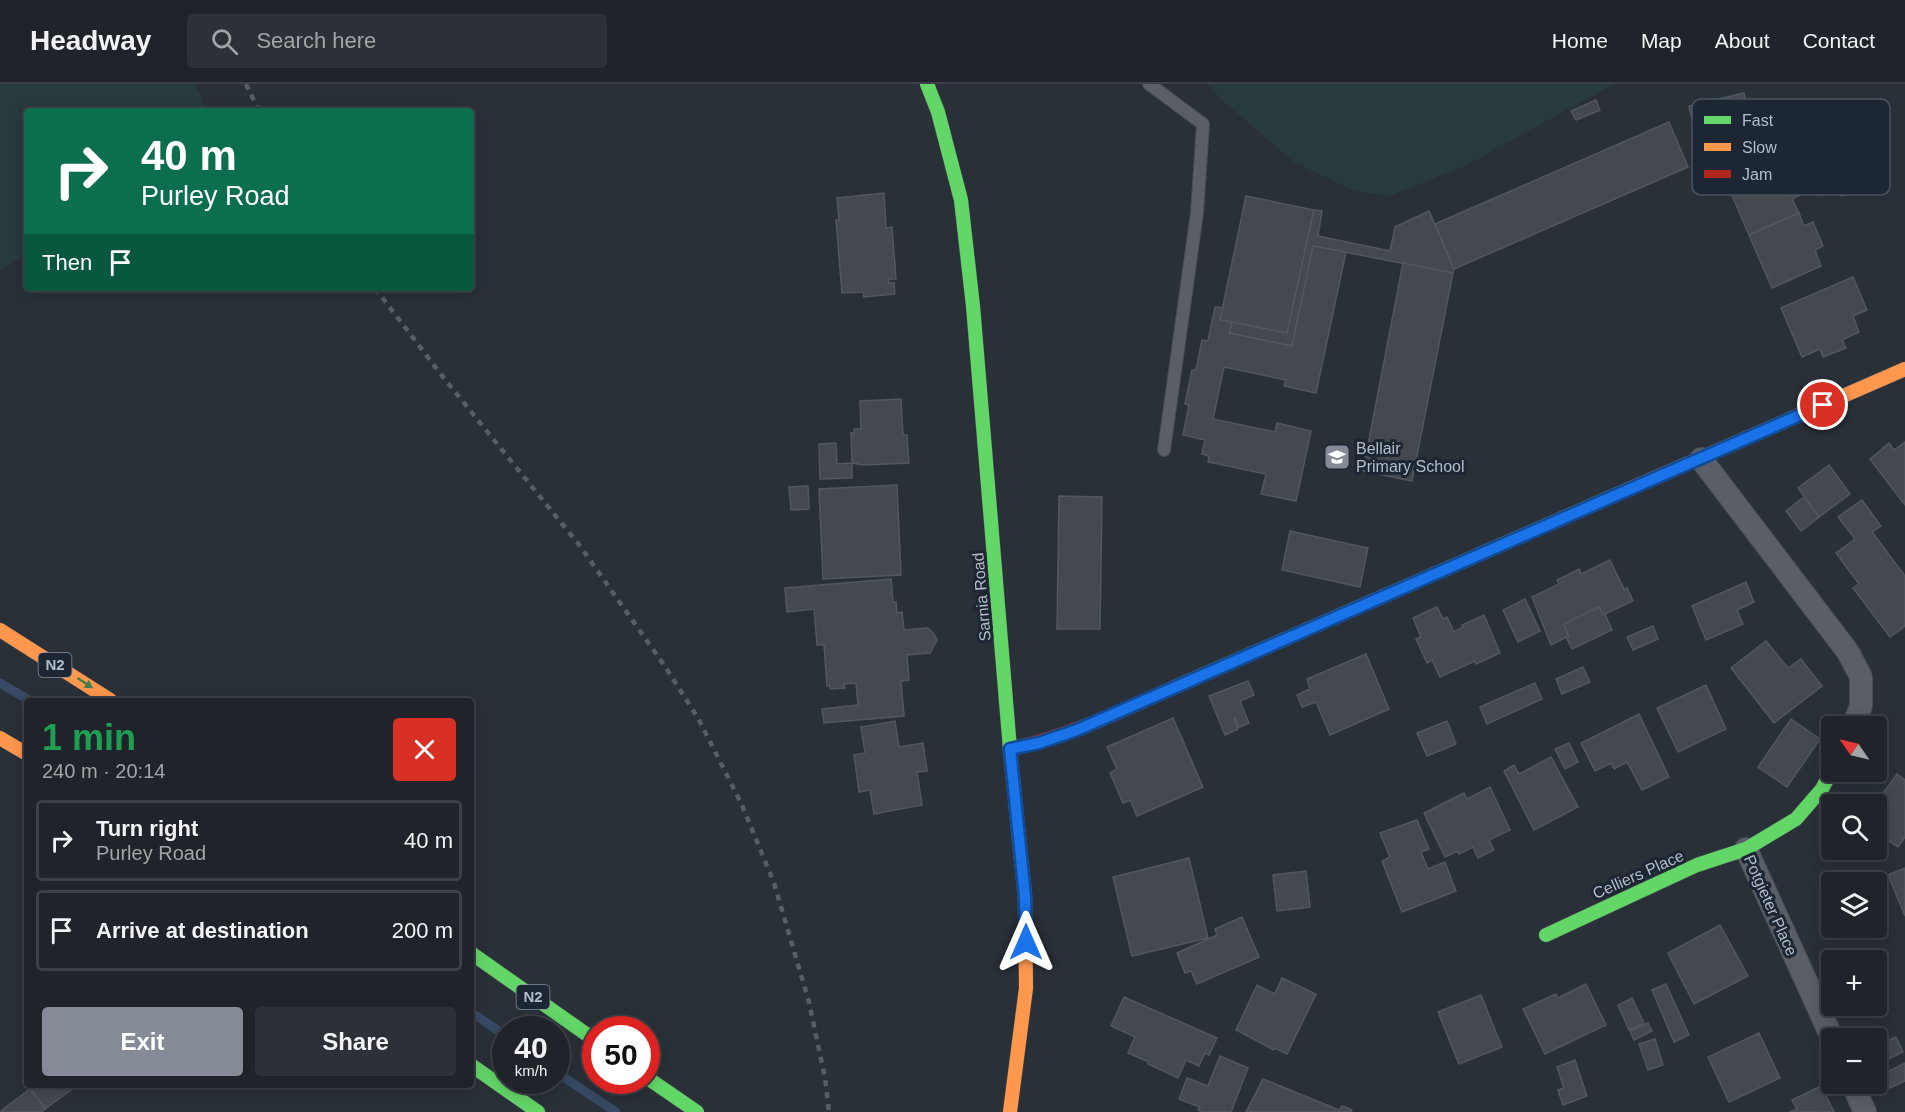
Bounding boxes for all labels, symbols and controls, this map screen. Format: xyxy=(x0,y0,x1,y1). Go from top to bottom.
search box xyxy=(187,14,607,68)
text: Headway xyxy=(30,25,151,56)
icon: search xyxy=(208,25,241,58)
text: Search here xyxy=(256,28,376,53)
text: Home xyxy=(1552,29,1608,52)
text: Map xyxy=(1641,29,1682,52)
text: About xyxy=(1715,29,1770,52)
text: Contact xyxy=(1803,29,1875,52)
legend xyxy=(1692,99,1890,195)
text: Fast xyxy=(1742,112,1774,129)
icon: right xyxy=(42,132,120,210)
text: 40 m xyxy=(141,132,237,179)
text: Slow xyxy=(1742,139,1777,156)
text: Jam xyxy=(1742,166,1772,183)
text: Purley Road xyxy=(141,181,290,211)
icon: arrive xyxy=(104,246,137,279)
text: Then xyxy=(42,250,92,275)
pin xyxy=(1797,379,1848,430)
icon: arrive xyxy=(1806,388,1839,421)
place label: Bellair Primary School xyxy=(1356,440,1464,475)
school or university icon: Bellair Primary School xyxy=(1322,442,1352,472)
street label: Sarnia Road xyxy=(969,552,994,642)
road number: N2 xyxy=(38,653,72,677)
one-way arrow xyxy=(77,678,93,689)
north arrow xyxy=(1821,716,1887,782)
map controls xyxy=(1821,716,1887,1094)
text: 1 min xyxy=(42,717,136,758)
button: close xyxy=(393,718,456,781)
text: 240 m · 20:14 xyxy=(42,760,165,782)
button: search xyxy=(1821,794,1887,860)
text: Turn right xyxy=(96,816,198,841)
icon: right xyxy=(45,824,78,857)
text: 40 m xyxy=(404,828,453,853)
text: Purley Road xyxy=(96,842,206,864)
street label: Celliers Place xyxy=(1590,847,1686,902)
street label: Potgieter Place xyxy=(1741,852,1800,958)
button: layers xyxy=(1821,872,1887,938)
position arrow xyxy=(994,910,1058,974)
icon: arrive xyxy=(45,914,78,947)
text: Arrive at destination xyxy=(96,918,309,943)
text: 200 m xyxy=(392,918,453,943)
button: + xyxy=(1821,950,1887,1016)
road number: N2 xyxy=(516,985,550,1009)
button: Exit xyxy=(42,1007,243,1076)
button: Share xyxy=(255,1007,456,1076)
speed limit sign: 50 xyxy=(582,1016,660,1094)
button: − xyxy=(1821,1028,1887,1094)
text: 40 xyxy=(514,1031,548,1064)
text: km/h xyxy=(515,1062,547,1079)

